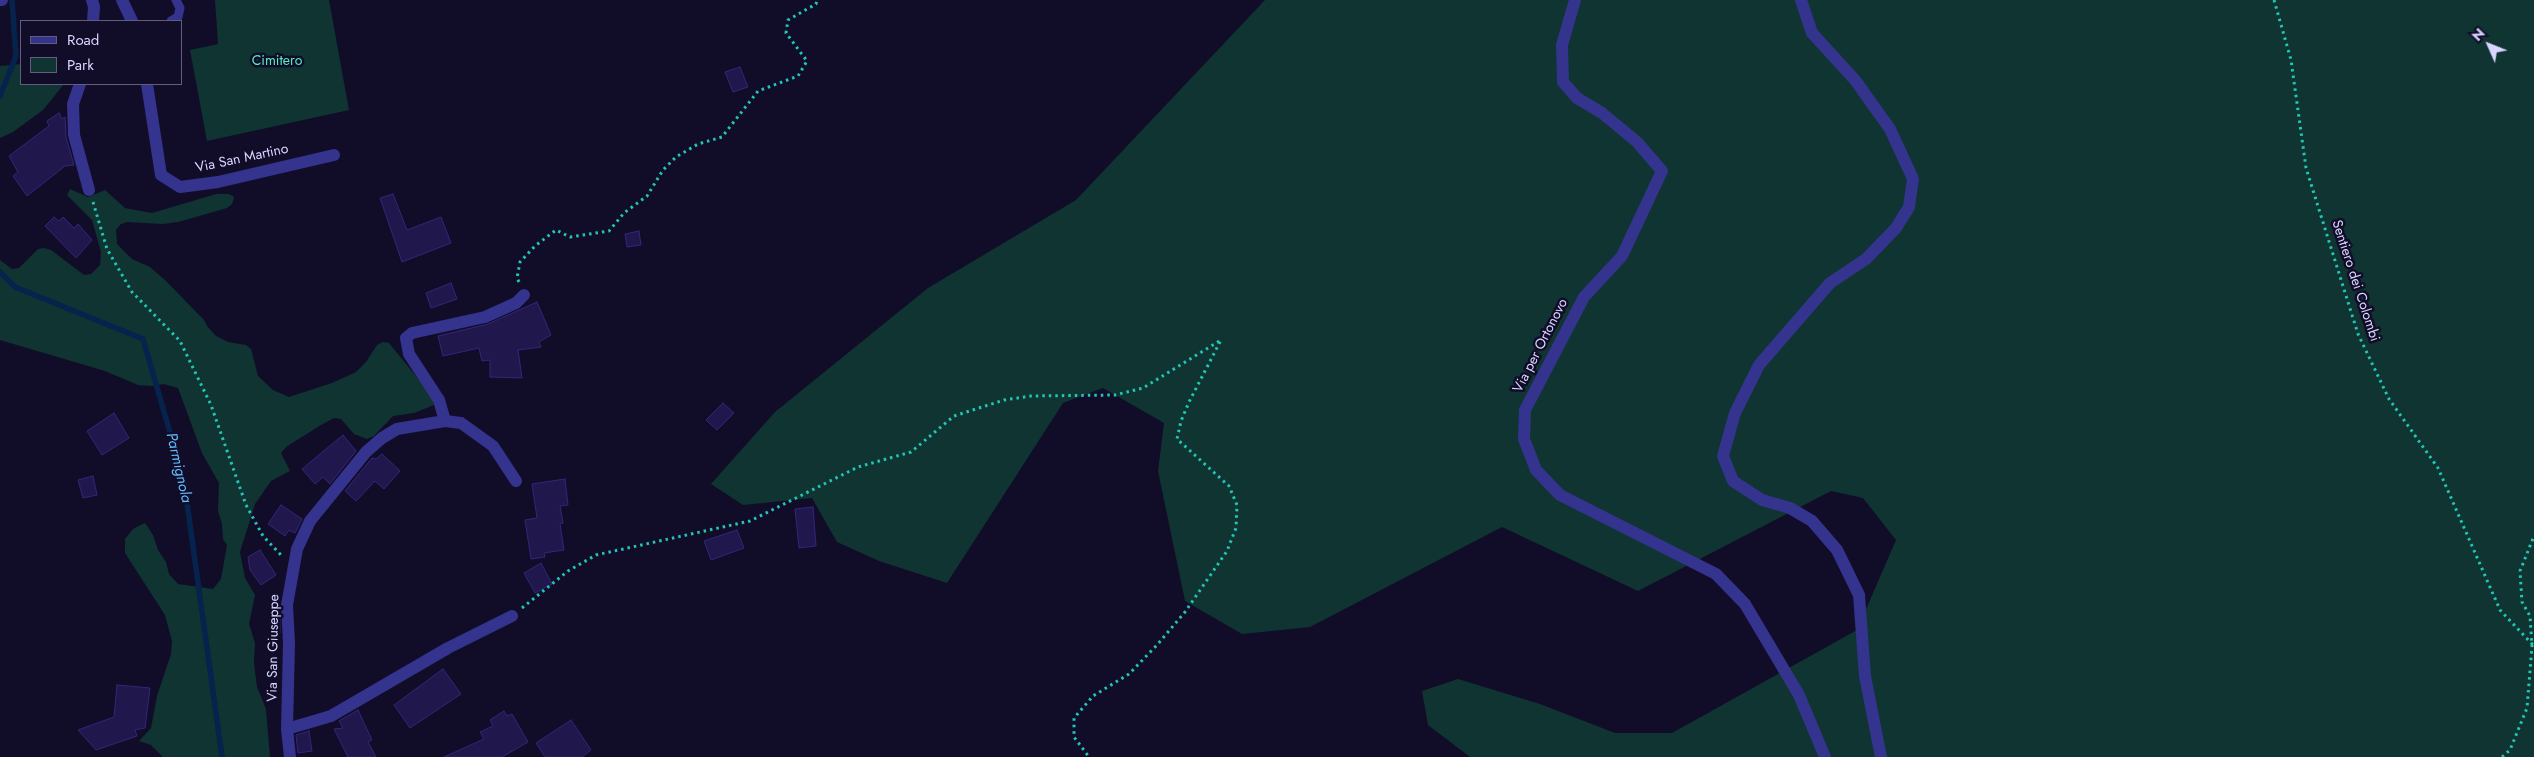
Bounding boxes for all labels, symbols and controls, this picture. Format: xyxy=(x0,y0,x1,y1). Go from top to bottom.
legend xyxy=(20,20,182,85)
north arrow xyxy=(2464,20,2514,70)
text: N xyxy=(2467,24,2489,46)
text: Road xyxy=(67,29,99,51)
text: Park xyxy=(67,54,94,76)
park label: Cimitero xyxy=(252,54,302,70)
street label: Via San Martino xyxy=(194,141,290,177)
street label: Sentiero dei Colombi xyxy=(2327,218,2383,344)
street label: Via per Ortonovo xyxy=(1510,296,1572,396)
water label: Parmignola xyxy=(161,431,195,505)
street label: Via San Giuseppe xyxy=(265,594,283,702)

